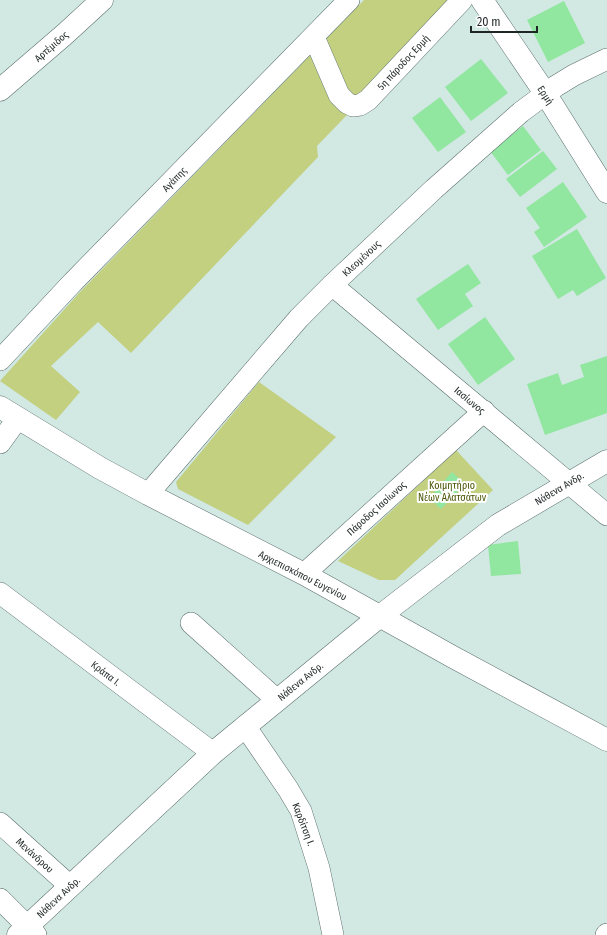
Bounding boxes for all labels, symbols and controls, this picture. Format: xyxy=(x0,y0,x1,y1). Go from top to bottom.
scale bar xyxy=(471,8,537,34)
text: 20 m xyxy=(477,15,501,29)
street label: Αρτέμιδος xyxy=(32,28,72,65)
street label: 5η πάροδος Ερμή xyxy=(374,32,432,93)
street label: Ερμή xyxy=(535,84,556,107)
street label: Αγάπης xyxy=(159,164,190,195)
street label: Κλεομένους xyxy=(340,237,384,279)
street label: Ιασίωνος xyxy=(452,384,488,418)
street label: Νάθενα Ανδρ. xyxy=(532,469,586,508)
street label: Πάροδος Ιασίωνος xyxy=(344,478,409,538)
park label: Κοιμητήριο Νέων Αλατσάτων xyxy=(418,480,487,504)
street label: Αρχιεπισκόπου Ευγενίου xyxy=(256,548,349,603)
street label: Κράπα Ι. xyxy=(88,658,123,689)
street label: Νάθενα Ανδρ. xyxy=(275,659,326,704)
street label: Καρδίτση Ι. xyxy=(289,801,318,848)
street label: Μενάνδρου xyxy=(13,835,56,876)
street label: Νάθενα Ανδρ. xyxy=(34,874,83,921)

